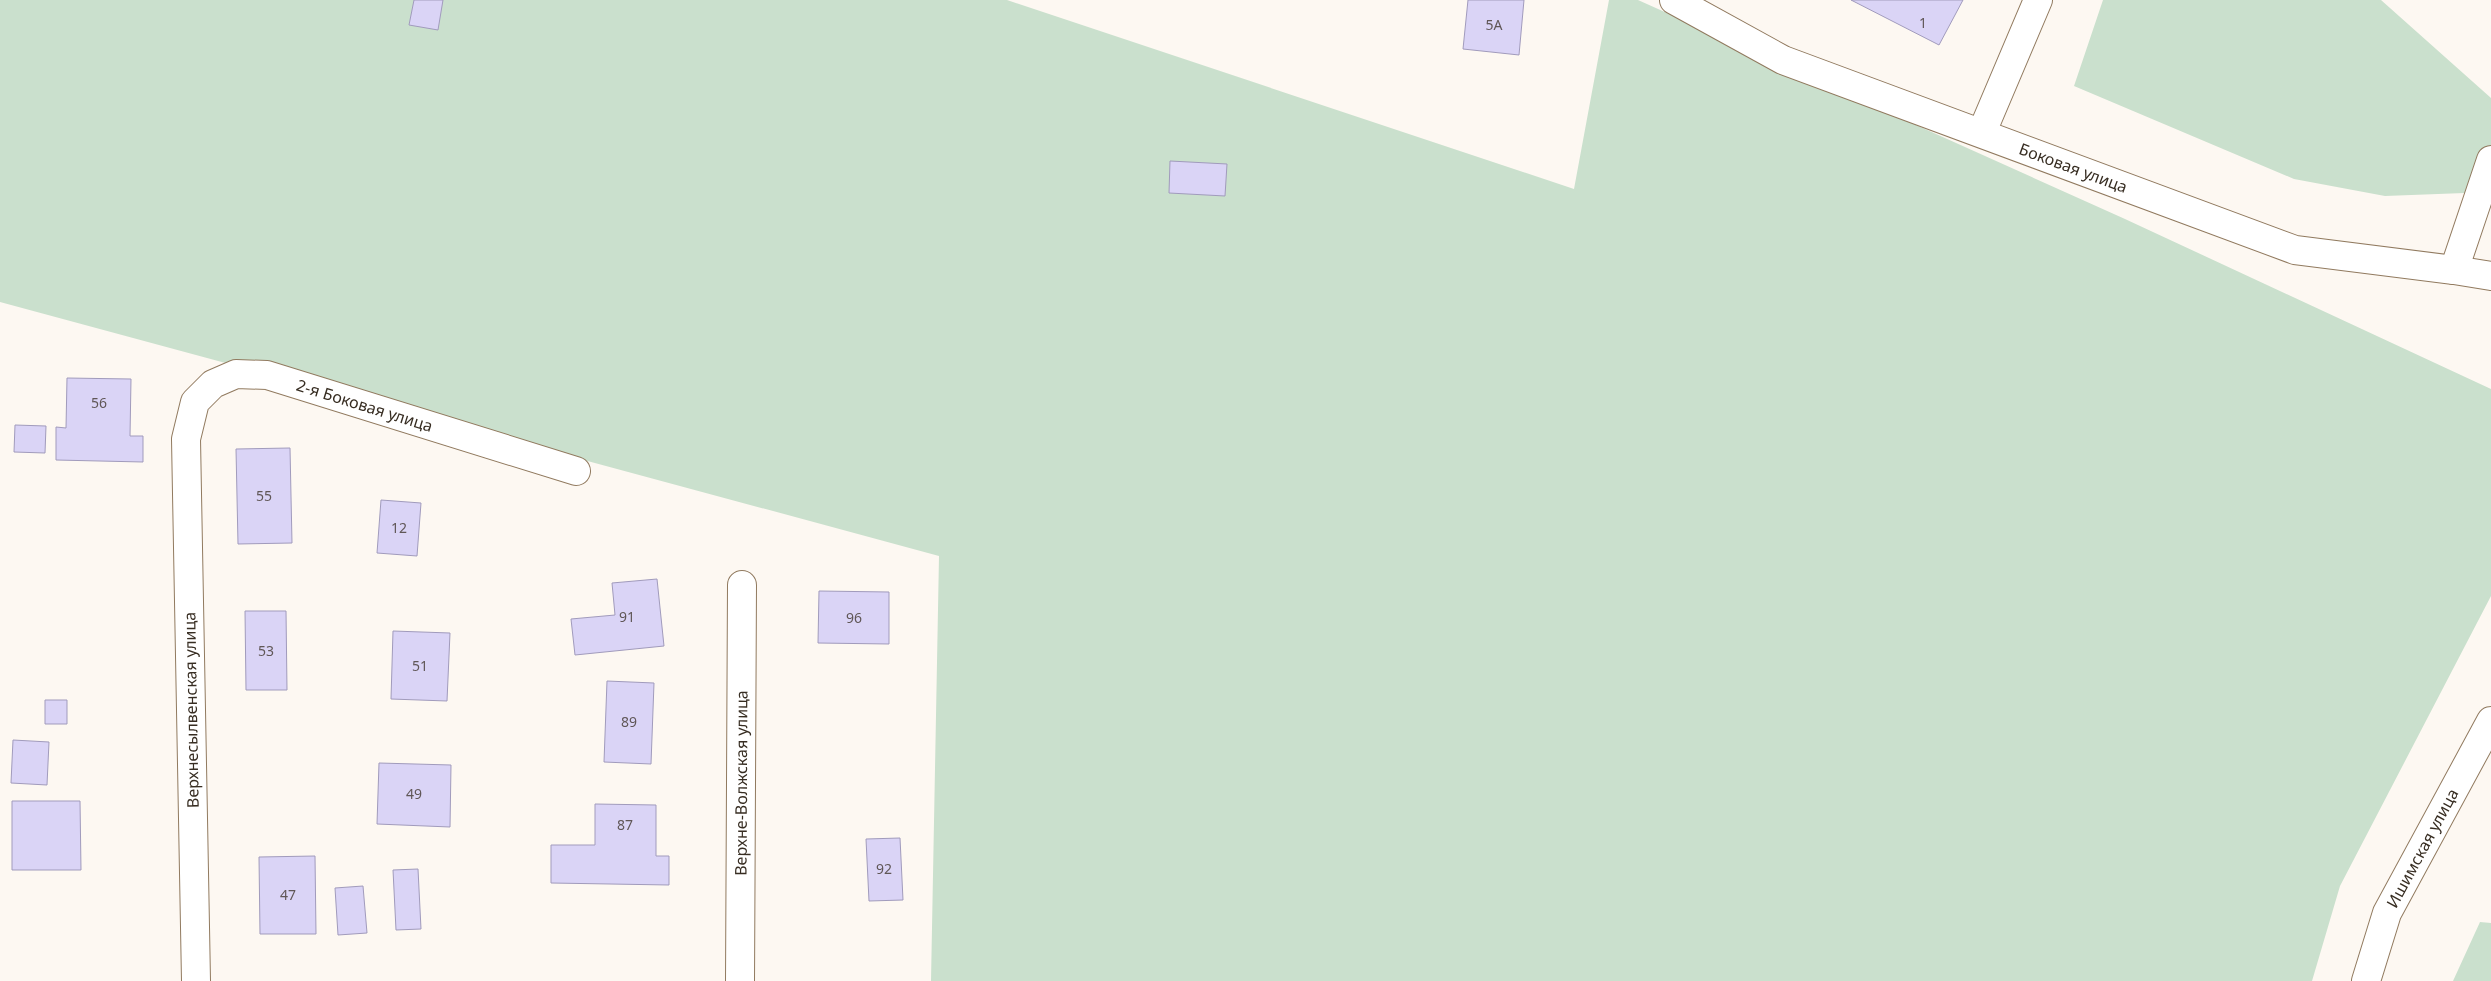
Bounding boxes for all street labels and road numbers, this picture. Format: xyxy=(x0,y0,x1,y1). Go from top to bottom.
street label: Боковая улица xyxy=(2016,138,2130,198)
street label: 2-я Боковая улица xyxy=(294,374,436,437)
street label: Верхнесылвенская улица xyxy=(178,612,204,808)
street label: Верхне-Волжская улица xyxy=(730,690,752,876)
street label: Ишимская улица xyxy=(2381,785,2463,912)

